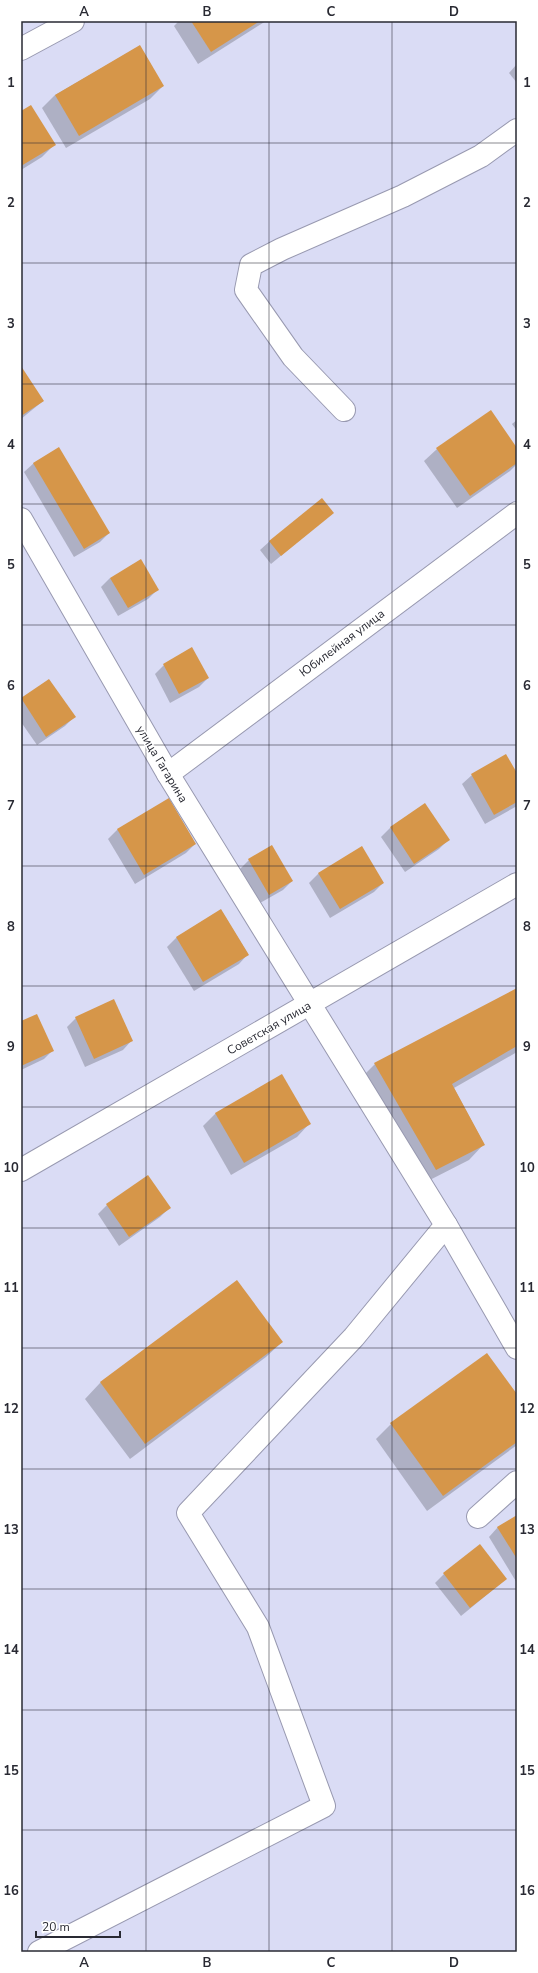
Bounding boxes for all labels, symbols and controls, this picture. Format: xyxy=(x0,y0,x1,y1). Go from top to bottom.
text: A xyxy=(79,3,89,21)
text: B xyxy=(203,3,212,21)
text: C xyxy=(327,3,336,21)
text: D xyxy=(449,3,459,21)
text: 1 xyxy=(7,74,15,92)
text: 1 xyxy=(523,74,531,92)
text: 2 xyxy=(7,194,15,212)
text: 2 xyxy=(523,194,531,212)
text: 3 xyxy=(7,315,15,333)
text: 3 xyxy=(523,315,531,333)
text: 4 xyxy=(7,436,15,454)
text: 4 xyxy=(523,436,531,454)
text: 5 xyxy=(7,556,15,574)
text: 5 xyxy=(523,556,531,574)
street label: Юбилейная улица xyxy=(296,606,388,680)
text: 6 xyxy=(7,677,15,695)
text: 6 xyxy=(523,677,531,695)
street label: улица Гагарина xyxy=(133,722,191,806)
text: 7 xyxy=(7,797,15,815)
text: 7 xyxy=(523,797,531,815)
text: 8 xyxy=(7,918,15,936)
text: 8 xyxy=(523,918,531,936)
street label: Советская улица xyxy=(224,997,314,1059)
text: 9 xyxy=(7,1038,15,1056)
text: 9 xyxy=(523,1038,531,1056)
text: 10 xyxy=(3,1159,19,1177)
text: 10 xyxy=(519,1159,535,1177)
text: 11 xyxy=(3,1279,19,1297)
text: 11 xyxy=(519,1279,535,1297)
text: 12 xyxy=(3,1400,19,1418)
text: 12 xyxy=(519,1400,535,1418)
text: 13 xyxy=(3,1521,19,1539)
text: 13 xyxy=(519,1521,535,1539)
text: 14 xyxy=(3,1641,19,1659)
text: 14 xyxy=(519,1641,535,1659)
text: 15 xyxy=(3,1762,19,1780)
text: 15 xyxy=(519,1762,535,1780)
text: 16 xyxy=(3,1882,19,1900)
text: 16 xyxy=(519,1882,535,1900)
scale bar xyxy=(36,1913,120,1939)
text: 20 m xyxy=(42,1919,70,1935)
text: A xyxy=(79,1954,89,1972)
text: B xyxy=(203,1954,212,1972)
text: C xyxy=(327,1954,336,1972)
text: D xyxy=(449,1954,459,1972)

